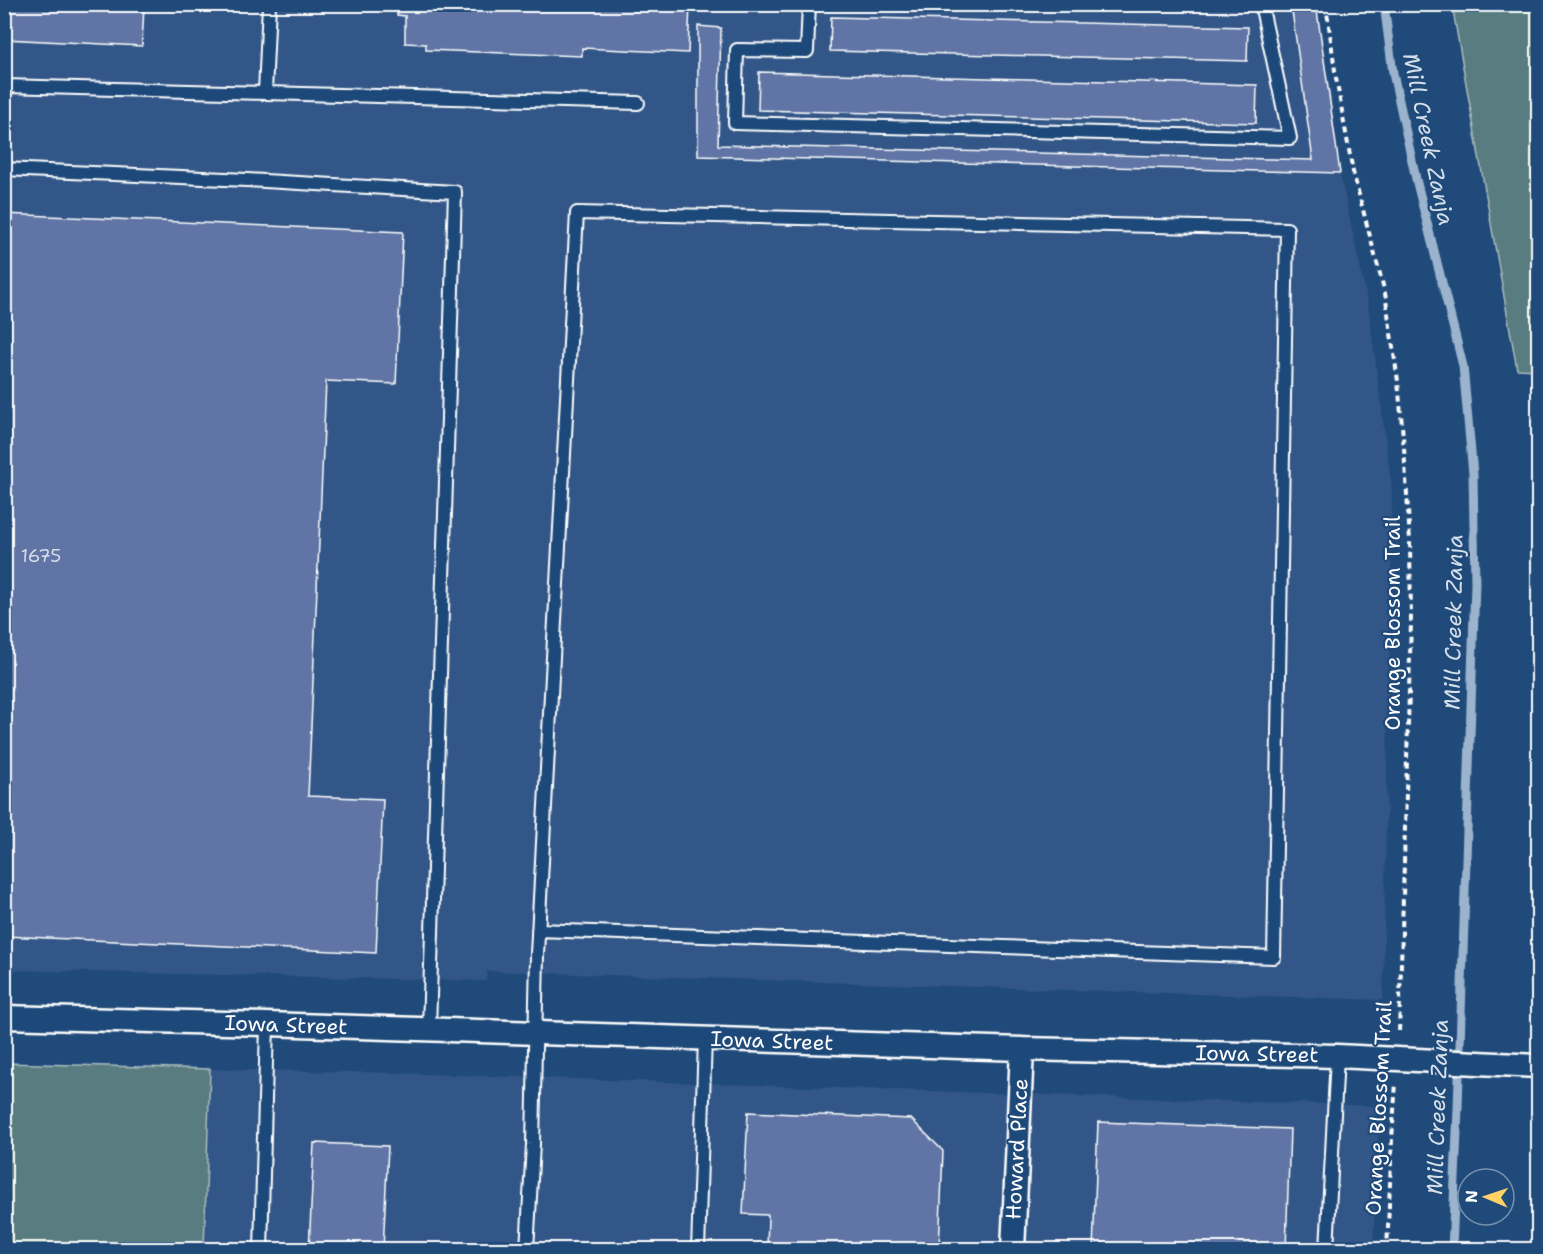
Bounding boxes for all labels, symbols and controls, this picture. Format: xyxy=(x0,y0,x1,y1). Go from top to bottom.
water label: Mill Creek Zanja xyxy=(1396,50,1461,228)
street label: Orange Blossom Trail xyxy=(1379,515,1407,731)
water label: Mill Creek Zanja xyxy=(1437,534,1470,710)
house number: 1675 xyxy=(21,544,61,568)
street label: Orange Blossom Trail xyxy=(1359,999,1399,1216)
street label: Iowa Street xyxy=(224,1009,348,1041)
water label: Mill Creek Zanja xyxy=(1420,1019,1455,1195)
street label: Iowa Street xyxy=(710,1025,834,1057)
street label: Iowa Street xyxy=(1195,1039,1319,1069)
street label: Howard Place xyxy=(999,1078,1035,1220)
north arrow xyxy=(1456,1167,1516,1227)
text: N xyxy=(1461,1190,1482,1203)

